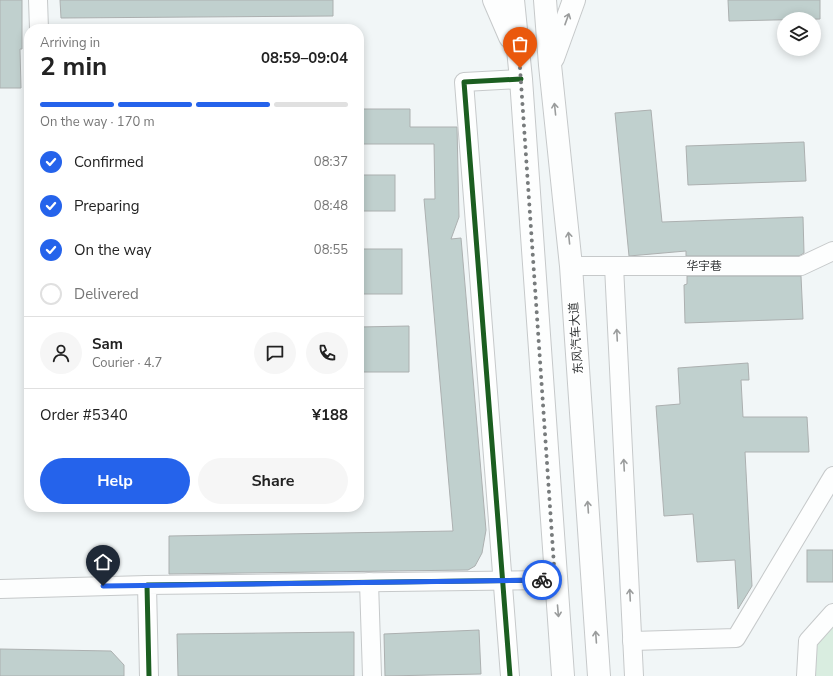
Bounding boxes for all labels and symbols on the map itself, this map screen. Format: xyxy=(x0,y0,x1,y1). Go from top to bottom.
one-way arrow xyxy=(563,14,571,26)
pin xyxy=(503,27,537,68)
one-way arrow xyxy=(551,103,558,116)
one-way arrow xyxy=(565,232,572,245)
street label: 华宇巷 xyxy=(686,258,722,274)
street label: 东风汽车大道 xyxy=(566,302,586,374)
one-way arrow xyxy=(613,329,621,342)
one-way arrow xyxy=(620,459,627,472)
one-way arrow xyxy=(584,501,591,514)
pin xyxy=(86,545,120,586)
courier xyxy=(522,560,562,600)
one-way arrow xyxy=(626,589,634,602)
one-way arrow xyxy=(554,604,561,617)
one-way arrow xyxy=(593,631,600,644)

